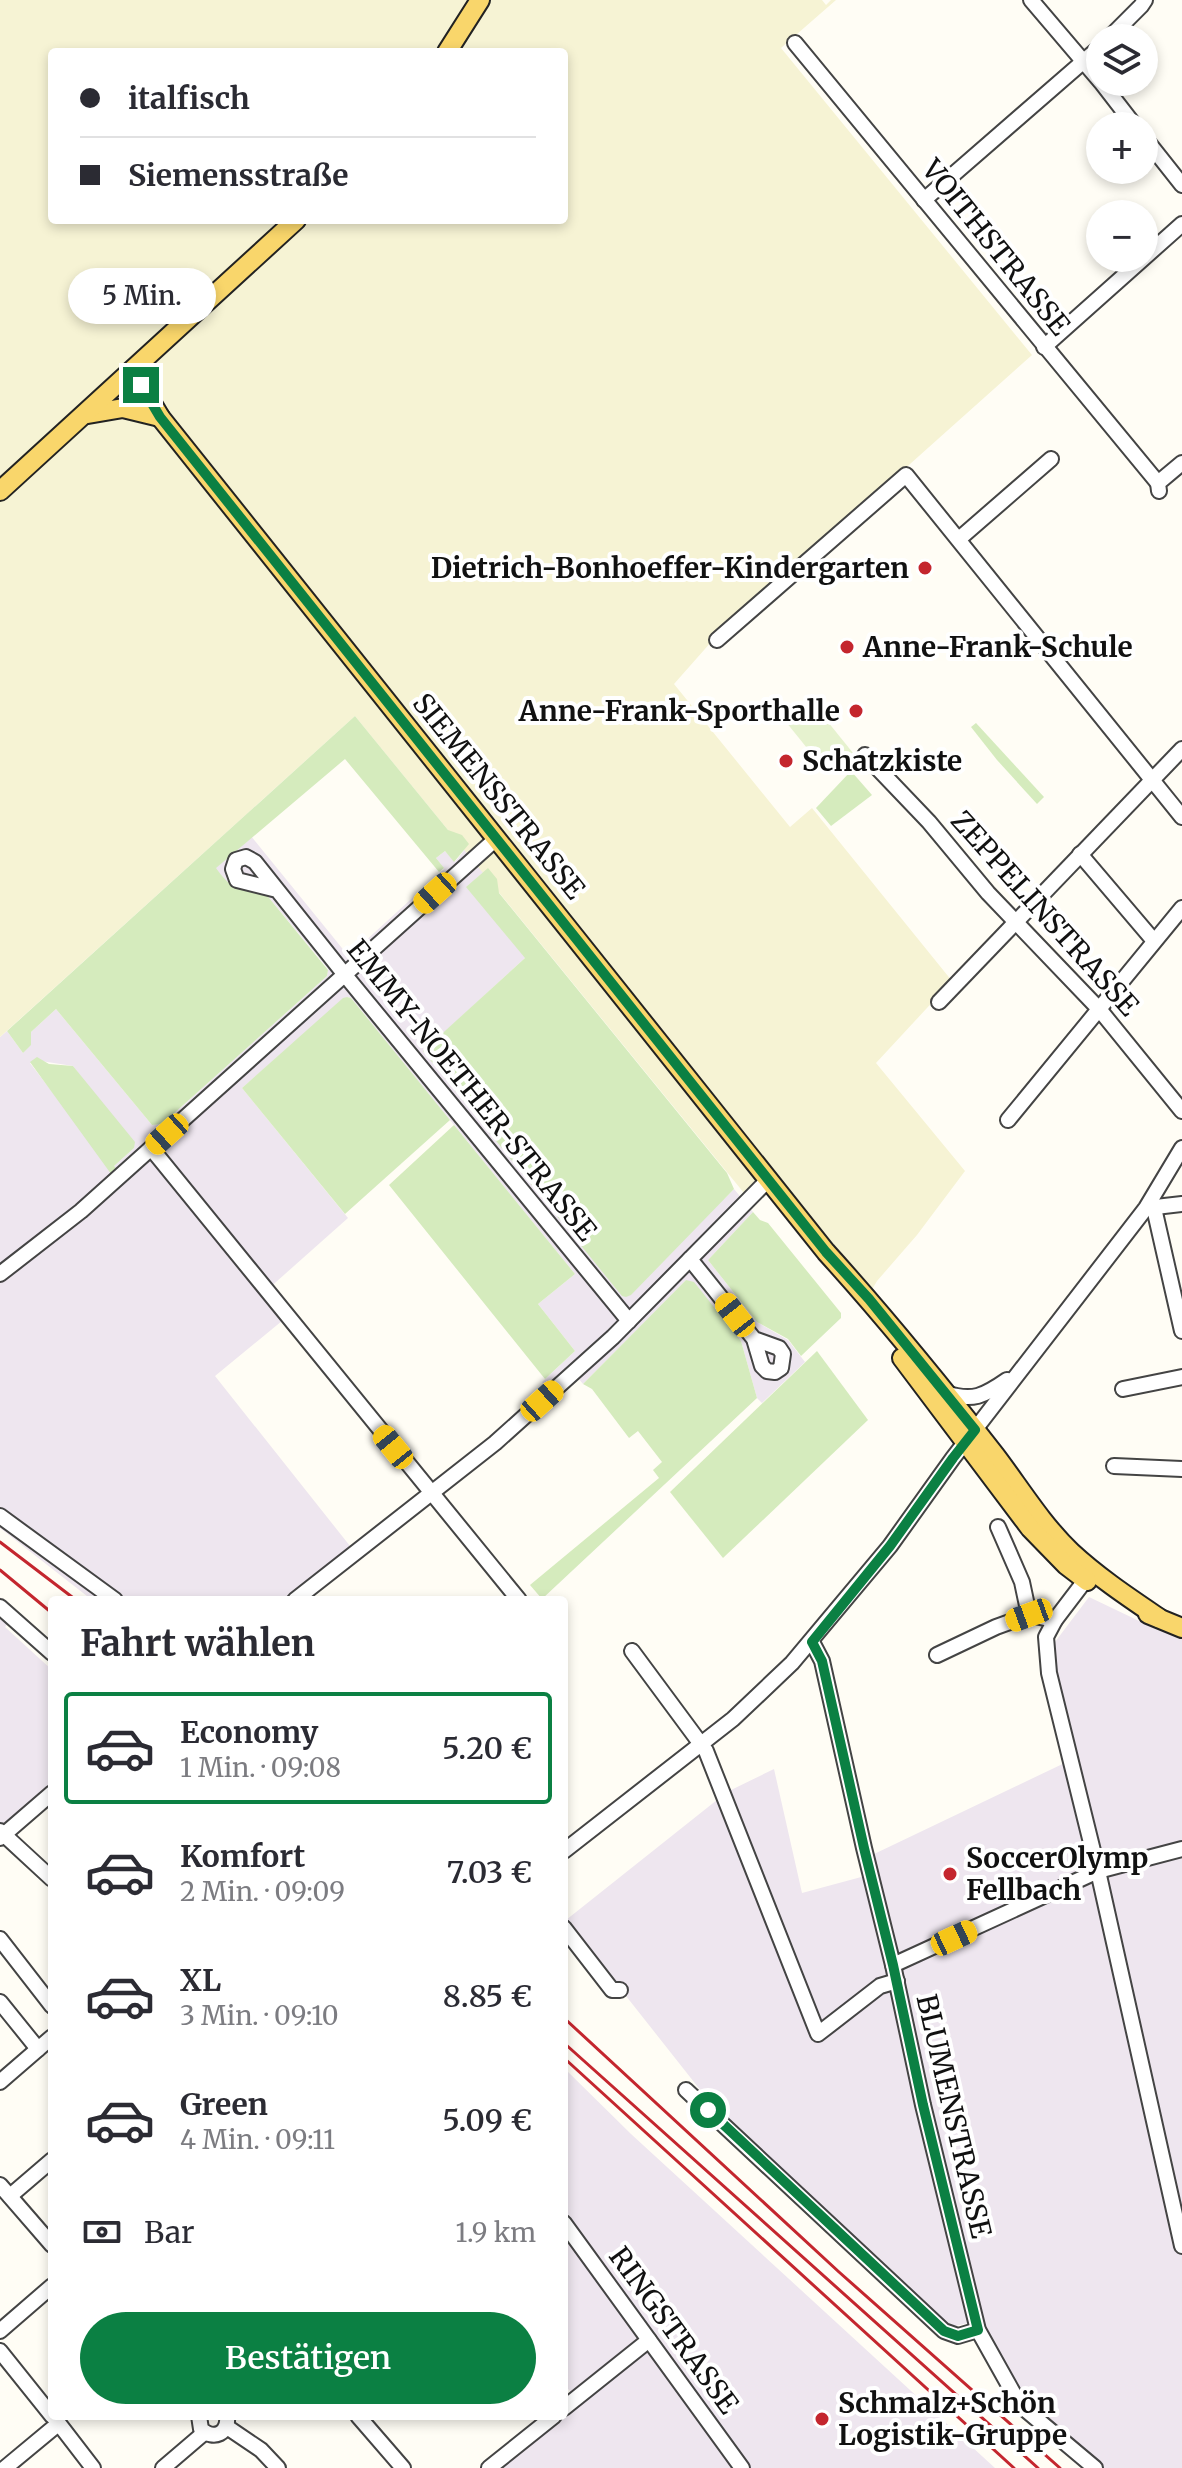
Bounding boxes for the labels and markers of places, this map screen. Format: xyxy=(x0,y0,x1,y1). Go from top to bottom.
place label: Dietrich-Bonhoeffer-Kindergarten xyxy=(431,550,909,586)
marker: Dietrich-Bonhoeffer-Kindergarten xyxy=(916,559,934,577)
place label: Anne-Frank-Schule xyxy=(862,629,1133,665)
marker: Anne-Frank-Schule xyxy=(838,638,856,656)
place label: Anne-Frank-Sporthalle xyxy=(518,693,840,729)
marker: Anne-Frank-Sporthalle xyxy=(847,702,865,720)
place label: Schatzkiste xyxy=(802,743,962,779)
marker: Schatzkiste xyxy=(777,752,795,770)
place label: SoccerOlymp Fellbach xyxy=(966,1840,1148,1908)
marker: SoccerOlymp Fellbach xyxy=(941,1865,959,1883)
place label: Schmalz+Schön Logistik-Gruppe xyxy=(838,2385,1067,2453)
marker: Schmalz+Schön Logistik-Gruppe xyxy=(813,2410,831,2428)

